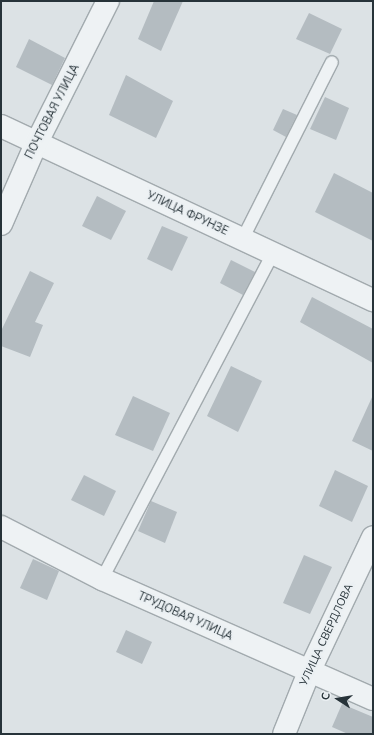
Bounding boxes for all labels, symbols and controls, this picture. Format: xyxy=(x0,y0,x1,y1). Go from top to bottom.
street label: ПОЧТОВАЯ УЛИЦА xyxy=(23,62,83,162)
street label: УЛИЦА ФРУНЗЕ xyxy=(144,189,230,239)
street label: УЛИЦА СВЕРДЛОВА xyxy=(298,582,356,688)
street label: ТРУДОВАЯ УЛИЦА xyxy=(135,590,235,644)
north arrow xyxy=(318,679,358,719)
text: С xyxy=(318,691,334,702)

